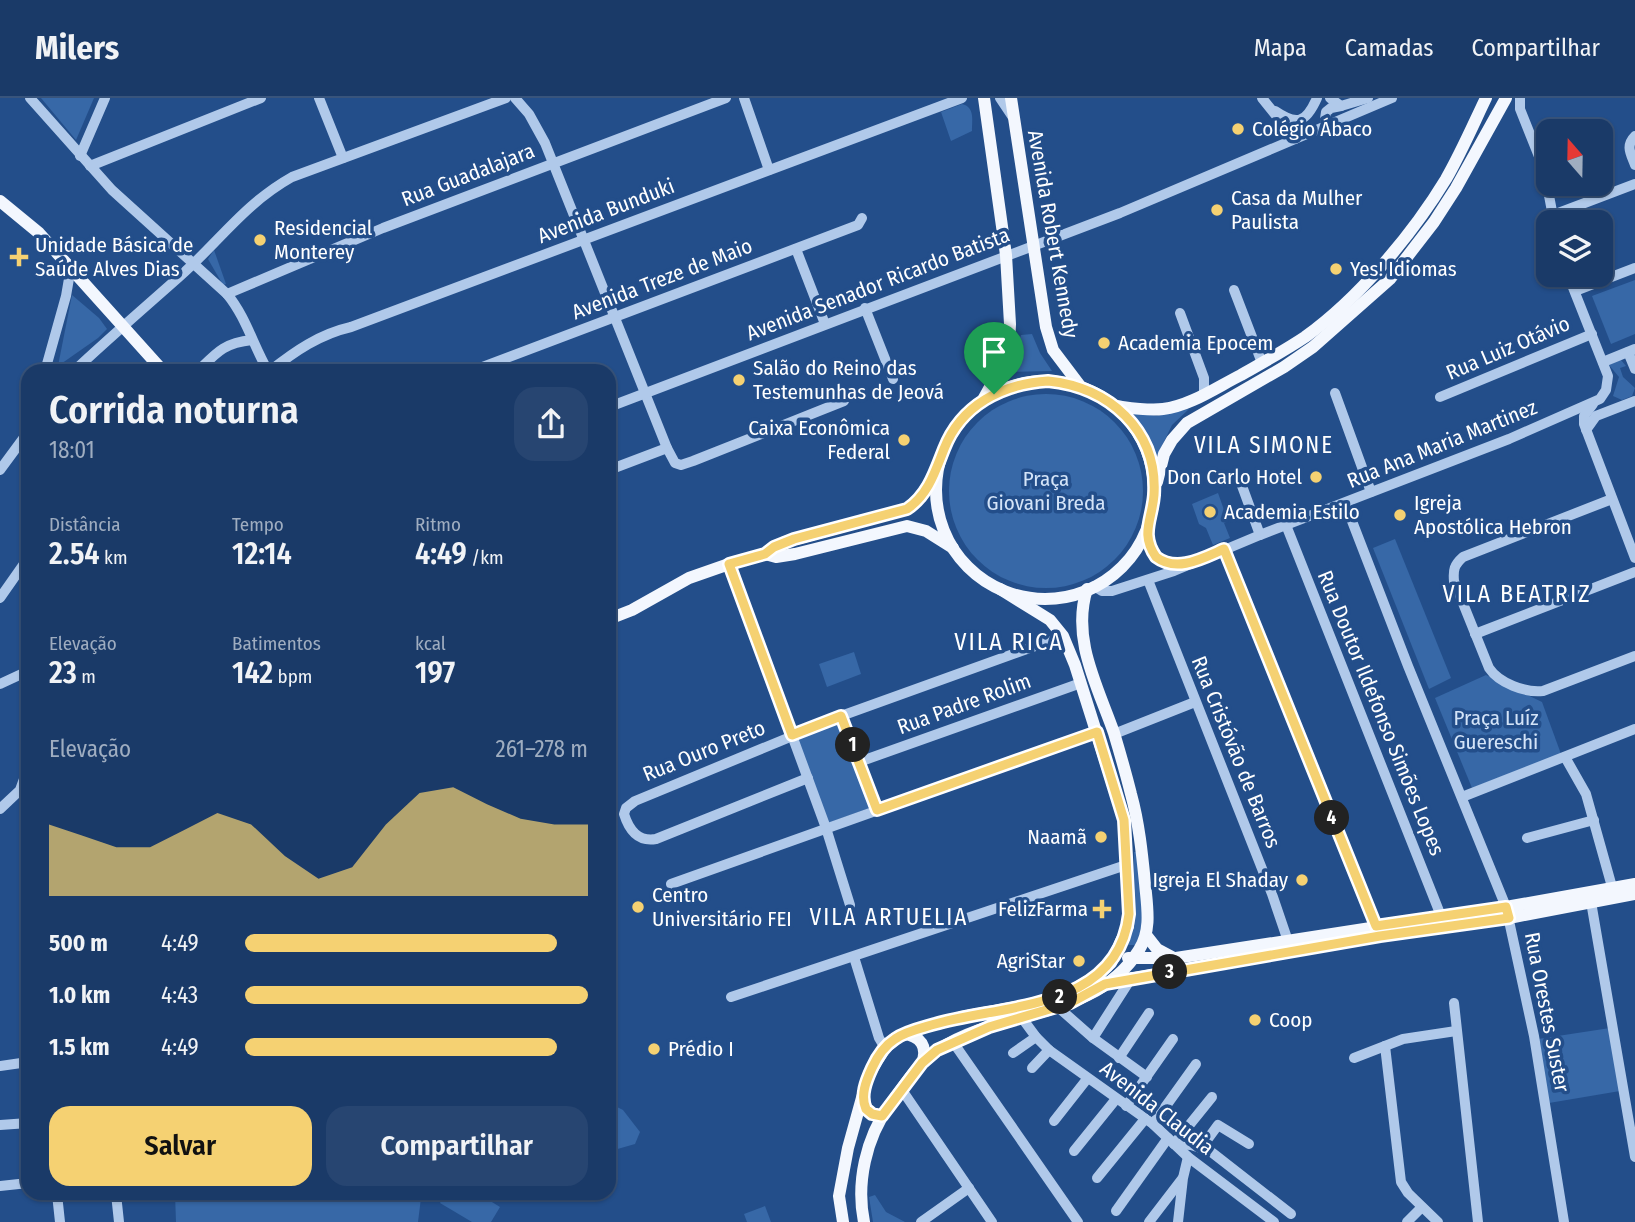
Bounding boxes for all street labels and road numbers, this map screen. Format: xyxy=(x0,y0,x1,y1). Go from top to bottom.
street label: Avenida Robert Kennedy xyxy=(1022,128,1084,341)
street label: Rua Guadalajara xyxy=(398,138,538,212)
street label: Avenida Bunduki xyxy=(534,173,678,249)
street label: Avenida Senador Ricardo Batista xyxy=(743,222,1013,346)
street label: Avenida Treze de Maio xyxy=(568,233,756,325)
street label: Rua Luiz Otávio xyxy=(1442,310,1574,386)
street label: Rua Ana Maria Martinez xyxy=(1343,394,1541,494)
street label: Rua Doutor Ildefonso Simões Lopes xyxy=(1312,567,1450,859)
street label: Rua Cristóvão de Barros xyxy=(1186,652,1286,852)
street label: Rua Padre Rolim xyxy=(894,668,1034,740)
street label: Rua Ouro Preto xyxy=(639,715,769,787)
street label: Rua Orestes Suster xyxy=(1519,930,1575,1095)
street label: Avenida Claudia xyxy=(1095,1055,1219,1161)

